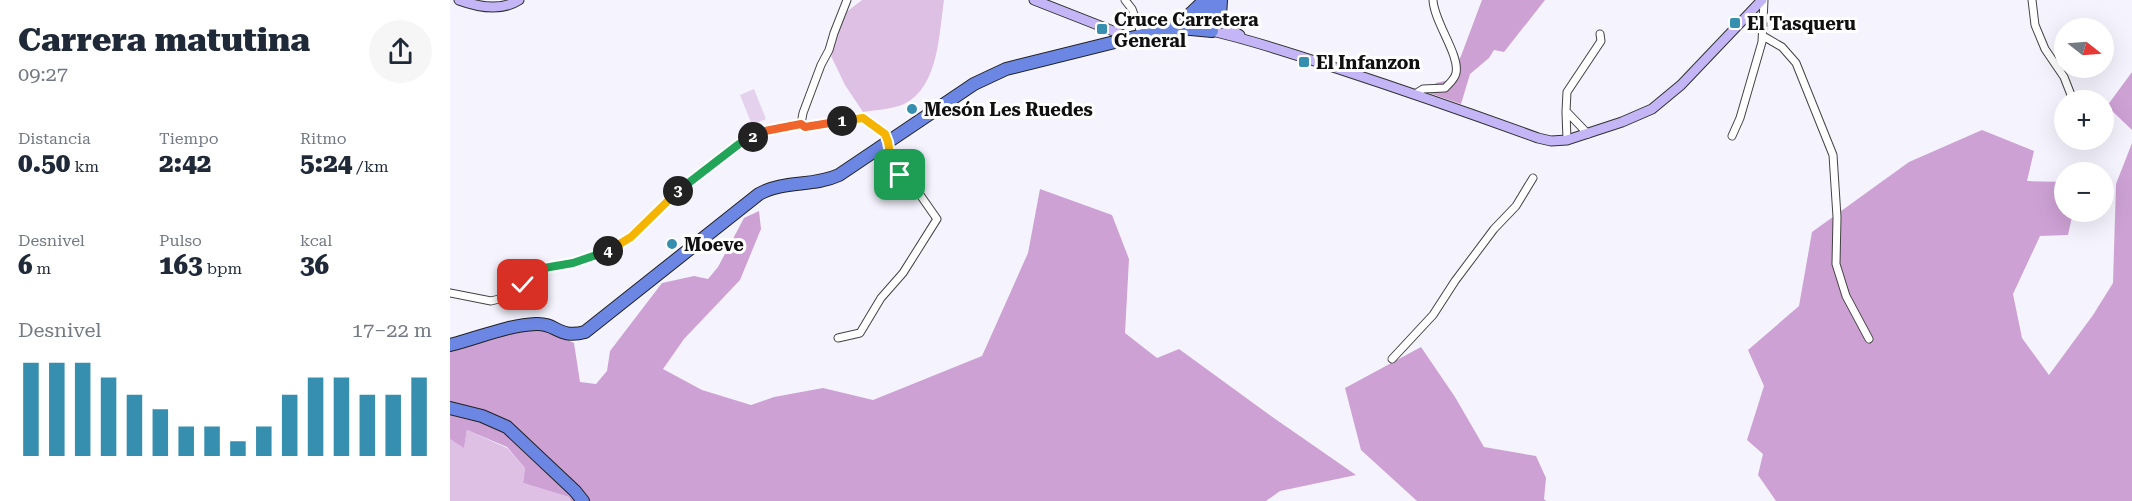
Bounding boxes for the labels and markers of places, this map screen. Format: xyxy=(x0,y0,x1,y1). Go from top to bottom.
place label: Cruce Carretera General xyxy=(1114,9,1259,51)
place label: El Tasqueru xyxy=(1747,13,1856,34)
marker: El Tasqueru xyxy=(1728,16,1742,30)
marker: Cruce Carretera General xyxy=(1095,22,1109,36)
place label: El Infanzon xyxy=(1316,52,1420,73)
marker: El Infanzon xyxy=(1297,55,1311,69)
place label: Mesón Les Ruedes xyxy=(924,99,1093,120)
marker: Mesón Les Ruedes xyxy=(905,102,919,116)
pin: 1 xyxy=(827,106,857,136)
pin: 2 xyxy=(738,122,768,152)
pin xyxy=(874,149,925,200)
pin: 3 xyxy=(663,176,693,206)
place label: Moeve xyxy=(684,234,744,255)
pin: 4 xyxy=(593,236,623,266)
marker: Moeve xyxy=(665,237,679,251)
pin xyxy=(497,259,548,310)

